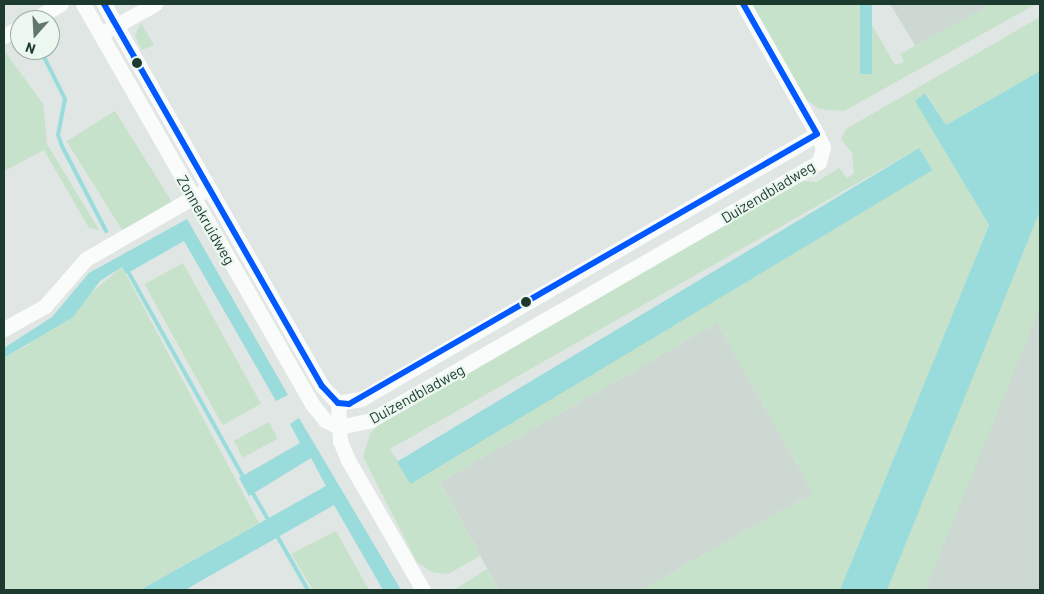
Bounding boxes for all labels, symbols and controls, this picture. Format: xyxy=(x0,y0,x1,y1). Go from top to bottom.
north arrow xyxy=(10,10,60,60)
text: N xyxy=(23,39,37,58)
unlabelled marker xyxy=(132,58,142,68)
street label: Duizendbladweg xyxy=(718,157,818,227)
street label: Zonnekruidweg xyxy=(173,172,239,268)
unlabelled marker xyxy=(521,297,531,307)
street label: Duizendbladweg xyxy=(366,360,468,428)

